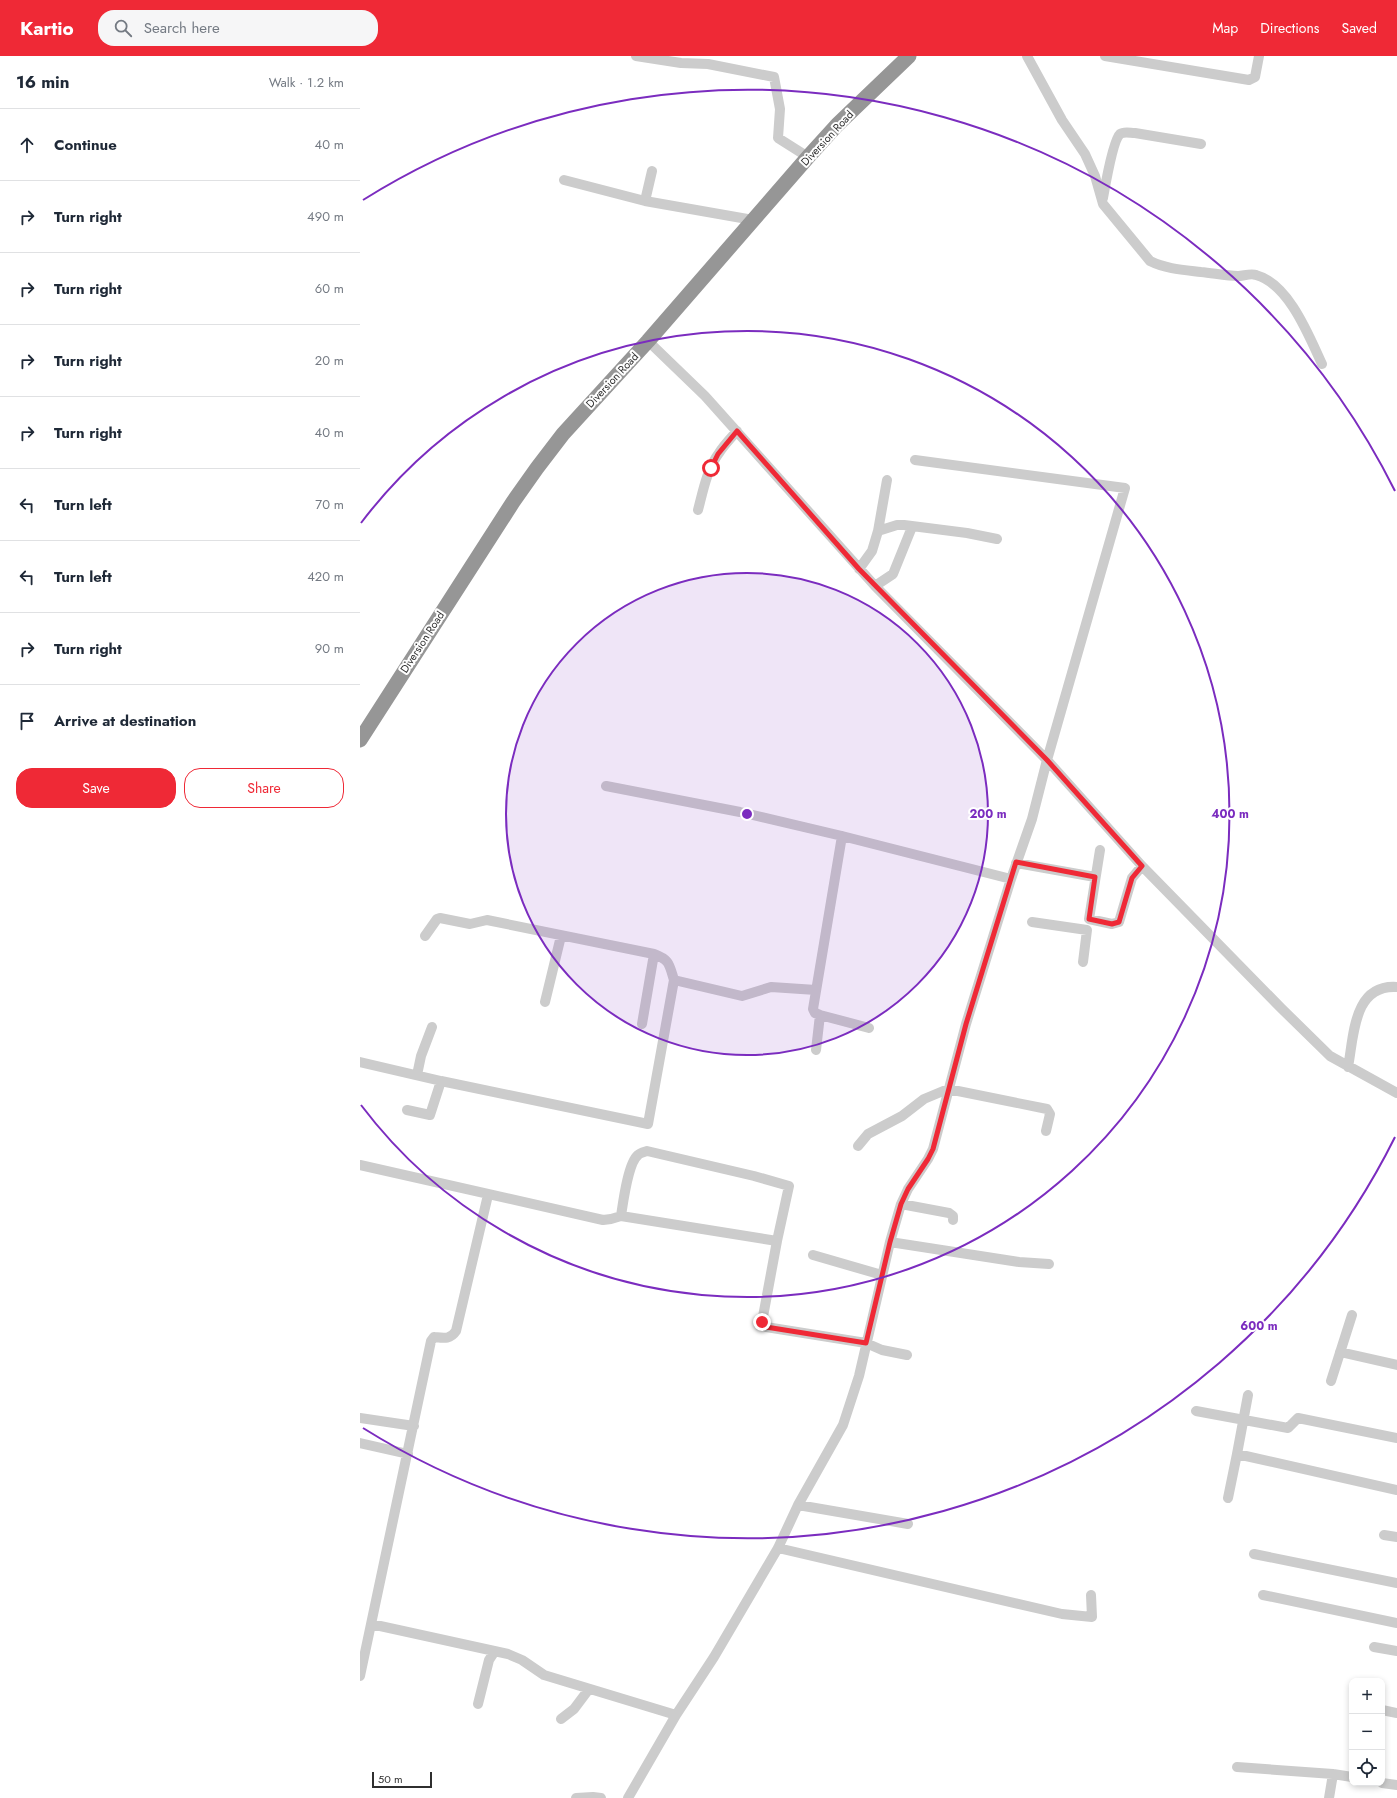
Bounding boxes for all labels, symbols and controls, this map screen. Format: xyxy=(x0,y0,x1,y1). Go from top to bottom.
search box xyxy=(98,10,378,46)
text: Kartio xyxy=(20,15,74,42)
icon: search xyxy=(112,17,134,39)
text: Search here xyxy=(144,17,220,39)
text: Map xyxy=(1212,18,1238,38)
text: Directions xyxy=(1260,18,1320,38)
text: Saved xyxy=(1342,18,1377,38)
text: 16 min xyxy=(16,70,70,94)
text: Walk · 1.2 km xyxy=(269,73,344,92)
street label: Diversion Road xyxy=(797,107,857,169)
icon: ahead xyxy=(16,134,38,156)
text: Continue xyxy=(54,134,117,156)
text: 40 m xyxy=(315,135,344,154)
icon: right xyxy=(16,206,38,228)
text: Turn right xyxy=(54,206,122,228)
text: 490 m xyxy=(307,207,344,226)
icon: right xyxy=(16,278,38,300)
text: Turn right xyxy=(54,278,122,300)
text: 60 m xyxy=(315,279,344,298)
street label: Diversion Road xyxy=(582,349,642,411)
icon: right xyxy=(16,350,38,372)
text: Turn right xyxy=(54,350,122,372)
text: 20 m xyxy=(315,351,344,370)
icon: right xyxy=(16,422,38,444)
text: Turn right xyxy=(54,422,122,444)
text: 40 m xyxy=(315,423,344,442)
route start xyxy=(702,459,720,477)
icon: left xyxy=(16,494,38,516)
text: Turn left xyxy=(54,494,112,516)
text: 70 m xyxy=(315,495,344,514)
icon: left xyxy=(16,566,38,588)
text: Turn left xyxy=(54,566,112,588)
text: 420 m xyxy=(307,567,344,586)
street label: Diversion Road xyxy=(396,608,448,676)
icon: right xyxy=(16,638,38,660)
text: Turn right xyxy=(54,638,122,660)
text: 90 m xyxy=(315,639,344,658)
icon: arrive xyxy=(16,710,38,732)
text: Arrive at destination xyxy=(54,710,196,732)
button: Save xyxy=(16,768,176,808)
button: Share xyxy=(184,768,344,808)
text: 200 m xyxy=(969,805,1007,823)
text: 400 m xyxy=(1211,805,1249,823)
centre of rings xyxy=(740,807,754,821)
route end xyxy=(753,1313,771,1331)
text: 600 m xyxy=(1240,1317,1278,1335)
map controls xyxy=(1349,1678,1385,1786)
button: + xyxy=(1349,1678,1385,1714)
button: − xyxy=(1349,1714,1385,1750)
button: locate xyxy=(1349,1750,1385,1786)
scale bar xyxy=(372,1770,432,1789)
text: 50 m xyxy=(378,1771,403,1787)

